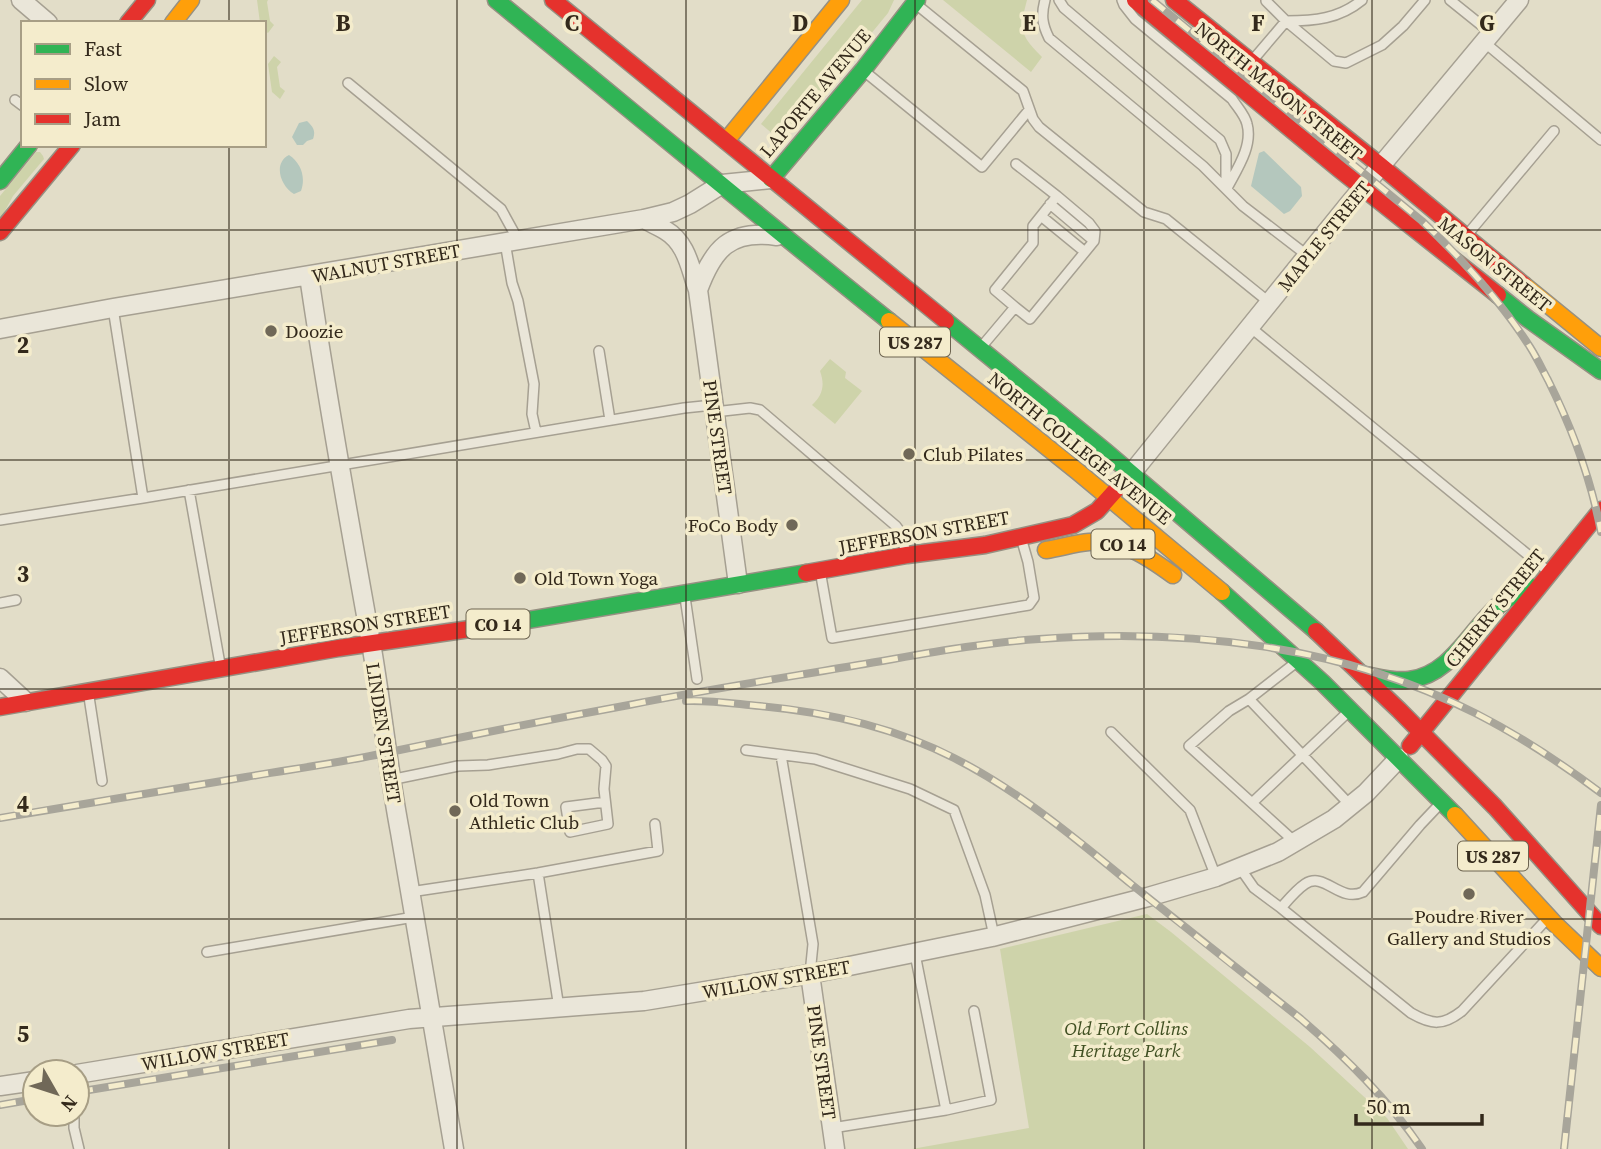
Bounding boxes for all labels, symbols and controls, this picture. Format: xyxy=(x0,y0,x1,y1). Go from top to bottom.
text: B xyxy=(336,7,351,39)
text: C xyxy=(565,7,579,39)
text: D xyxy=(792,7,808,39)
text: E xyxy=(1022,7,1036,39)
text: F xyxy=(1251,7,1265,39)
text: G xyxy=(1479,7,1495,39)
street label: NORTH MASON STREET xyxy=(1190,15,1368,167)
legend xyxy=(21,21,266,147)
street label: LAPORTE AVENUE xyxy=(754,23,876,163)
text: Fast xyxy=(84,34,122,63)
text: Slow xyxy=(84,69,128,98)
text: Jam xyxy=(83,104,121,133)
street label: MAPLE STREET xyxy=(1271,175,1377,297)
street label: MASON STREET xyxy=(1433,210,1557,318)
street label: WALNUT STREET xyxy=(310,237,463,289)
place label: Doozie xyxy=(285,318,343,344)
marker: Doozie xyxy=(263,323,279,339)
road number: US 287 xyxy=(880,328,950,356)
text: 2 xyxy=(17,329,29,361)
street label: NORTH COLLEGE AVENUE xyxy=(983,366,1177,530)
street label: PINE STREET xyxy=(697,378,739,497)
place label: Club Pilates xyxy=(923,441,1023,467)
marker: Club Pilates xyxy=(901,446,917,462)
street label: JEFFERSON STREET xyxy=(836,504,1012,560)
place label: FoCo Body xyxy=(688,512,778,538)
marker: FoCo Body xyxy=(784,517,800,533)
road number: CO 14 xyxy=(1092,530,1154,558)
street label: CHERRY STREET xyxy=(1439,543,1551,673)
text: 3 xyxy=(17,558,29,590)
place label: Old Town Yoga xyxy=(534,565,659,591)
marker: Old Town Yoga xyxy=(512,570,528,586)
street label: JEFFERSON STREET xyxy=(277,598,453,651)
road number: CO 14 xyxy=(466,610,530,638)
street label: LINDEN STREET xyxy=(360,661,408,806)
place label: Old Town Athletic Club xyxy=(469,787,579,835)
text: 4 xyxy=(17,788,29,820)
marker: Old Town Athletic Club xyxy=(447,803,463,819)
road number: US 287 xyxy=(1458,842,1528,870)
marker: Poudre River Gallery and Studios xyxy=(1461,886,1477,902)
place label: Poudre River Gallery and Studios xyxy=(1387,903,1551,951)
street label: WILLOW STREET xyxy=(700,953,853,1005)
street label: PINE STREET xyxy=(801,1003,843,1122)
park label: Old Fort Collins Heritage Park xyxy=(1064,1015,1188,1063)
text: 5 xyxy=(17,1018,29,1050)
street label: WILLOW STREET xyxy=(139,1025,292,1077)
north arrow xyxy=(21,1058,91,1128)
scale bar xyxy=(1356,1082,1482,1126)
text: N xyxy=(55,1090,84,1117)
text: 50 m xyxy=(1366,1092,1411,1121)

